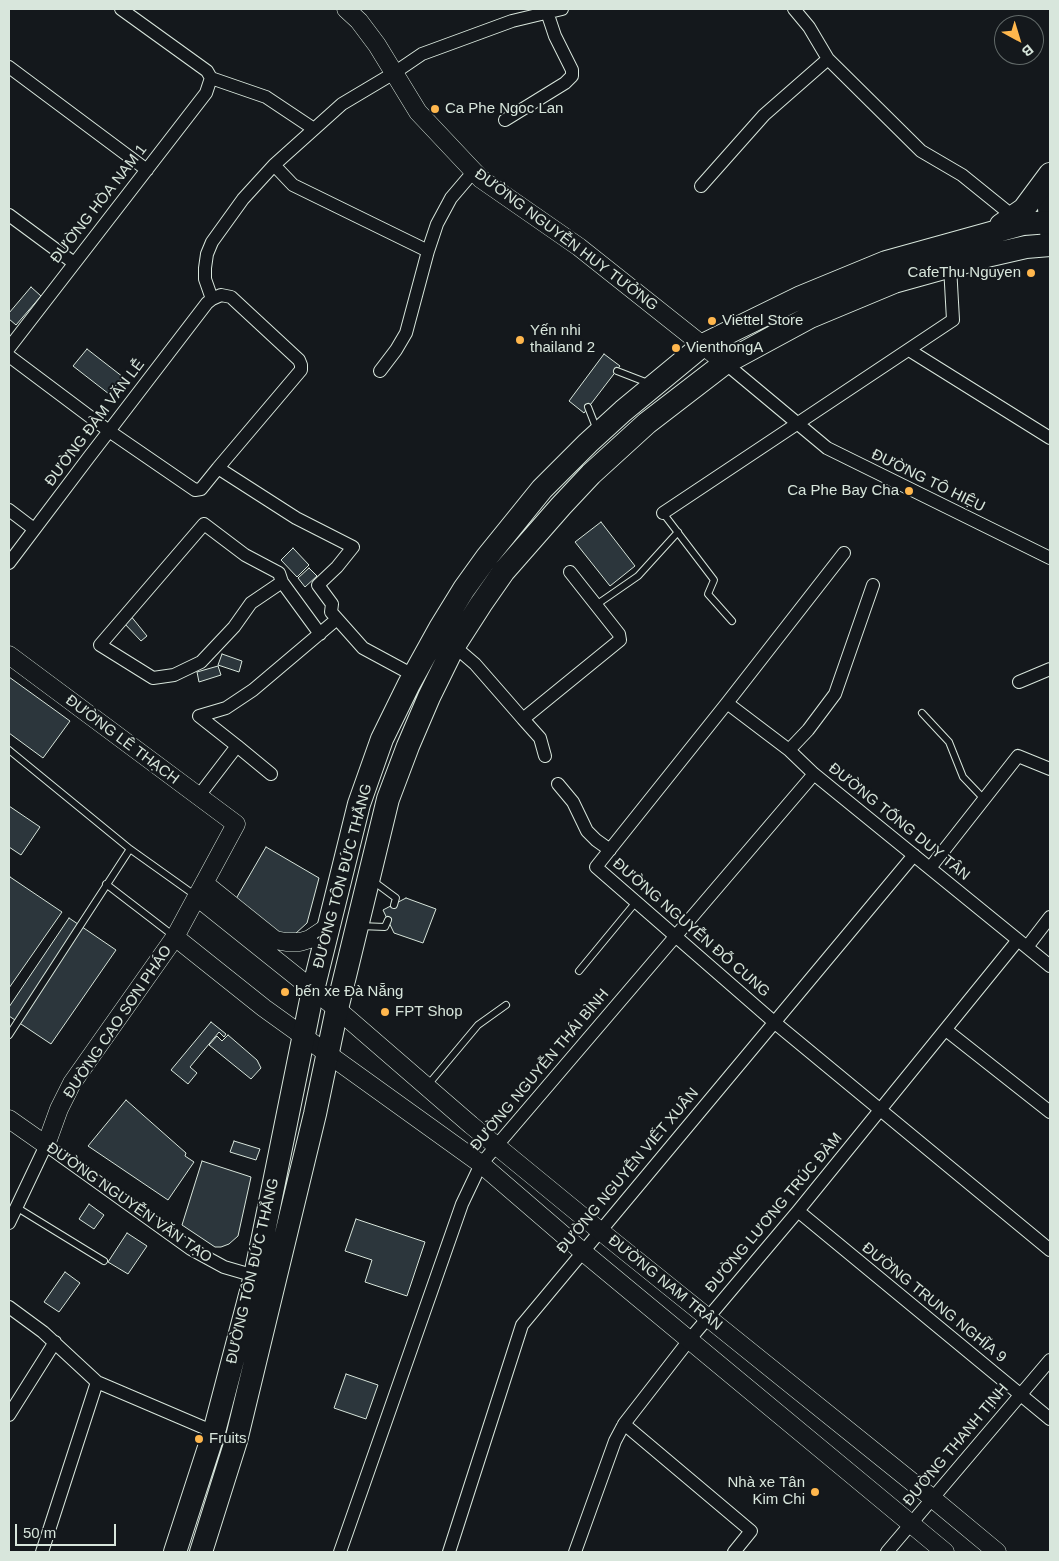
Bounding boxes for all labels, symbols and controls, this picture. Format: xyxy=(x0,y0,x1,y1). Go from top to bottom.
north arrow xyxy=(994,15,1044,65)
text: B xyxy=(1019,41,1037,60)
place label: Ca Phe Ngoc Lan xyxy=(445,100,563,118)
marker: Ca Phe Ngoc Lan xyxy=(429,103,441,115)
street label: ĐƯỜNG HÒA NAM 1 xyxy=(47,141,151,267)
street label: ĐƯỜNG NGUYỄN HUY TƯỞNG xyxy=(471,165,661,315)
place label: CafeThu Nguyen xyxy=(908,264,1021,282)
marker: CafeThu Nguyen xyxy=(1025,267,1037,279)
place label: Viettel Store xyxy=(722,312,803,330)
marker: Viettel Store xyxy=(706,315,718,327)
place label: Yến nhi thailand 2 xyxy=(530,322,595,357)
marker: Yến nhi thailand 2 xyxy=(514,334,526,346)
place label: VienthongA xyxy=(686,339,763,357)
marker: VienthongA xyxy=(670,342,682,354)
street label: ĐƯỜNG ĐÀM VĂN LỄ xyxy=(41,356,149,490)
street label: ĐƯỜNG TÔ HIỆU xyxy=(868,446,988,516)
place label: Ca Phe Bay Cha xyxy=(787,482,899,500)
marker: Ca Phe Bay Cha xyxy=(903,485,915,497)
street label: ĐƯỜNG LÊ THẠCH xyxy=(62,691,182,789)
street label: ĐƯỜNG TỐNG DUY TÂN xyxy=(825,759,973,885)
street label: ĐƯỜNG TÔN ĐỨC THẮNG xyxy=(310,782,376,970)
street label: ĐƯỜNG NGUYỄN ĐỖ CUNG xyxy=(609,855,773,1001)
street label: ĐƯỜNG CAO SƠN PHÁO xyxy=(60,942,176,1102)
place label: bến xe Đà Nẵng xyxy=(295,983,403,1001)
street label: ĐƯỜNG NGUYỄN THÁI BÌNH xyxy=(467,985,613,1155)
marker: bến xe Đà Nẵng xyxy=(279,986,291,998)
place label: FPT Shop xyxy=(395,1003,463,1021)
marker: FPT Shop xyxy=(379,1006,391,1018)
street label: ĐƯỜNG NGUYỄN VIẾT XUÂN xyxy=(553,1085,703,1257)
street label: ĐƯỜNG LƯƠNG TRÚC ĐÀM xyxy=(702,1129,846,1297)
street label: ĐƯỜNG NGUYỄN VĂN TẠO xyxy=(43,1139,215,1267)
street label: ĐƯỜNG TÔN ĐỨC THẮNG xyxy=(223,1176,283,1366)
street label: ĐƯỜNG NAM TRÂN xyxy=(604,1231,726,1335)
street label: ĐƯỜNG TRUNG NGHĨA 9 xyxy=(858,1239,1010,1367)
street label: ĐƯỜNG THANH TỊNH xyxy=(900,1380,1012,1510)
place label: Fruits xyxy=(209,1430,246,1448)
marker: Fruits xyxy=(193,1433,205,1445)
place label: Nhà xe Tân Kim Chi xyxy=(727,1474,805,1509)
marker: Nhà xe Tân Kim Chi xyxy=(809,1486,821,1498)
scale bar xyxy=(18,1514,119,1546)
text: 50 m xyxy=(23,1524,56,1541)

